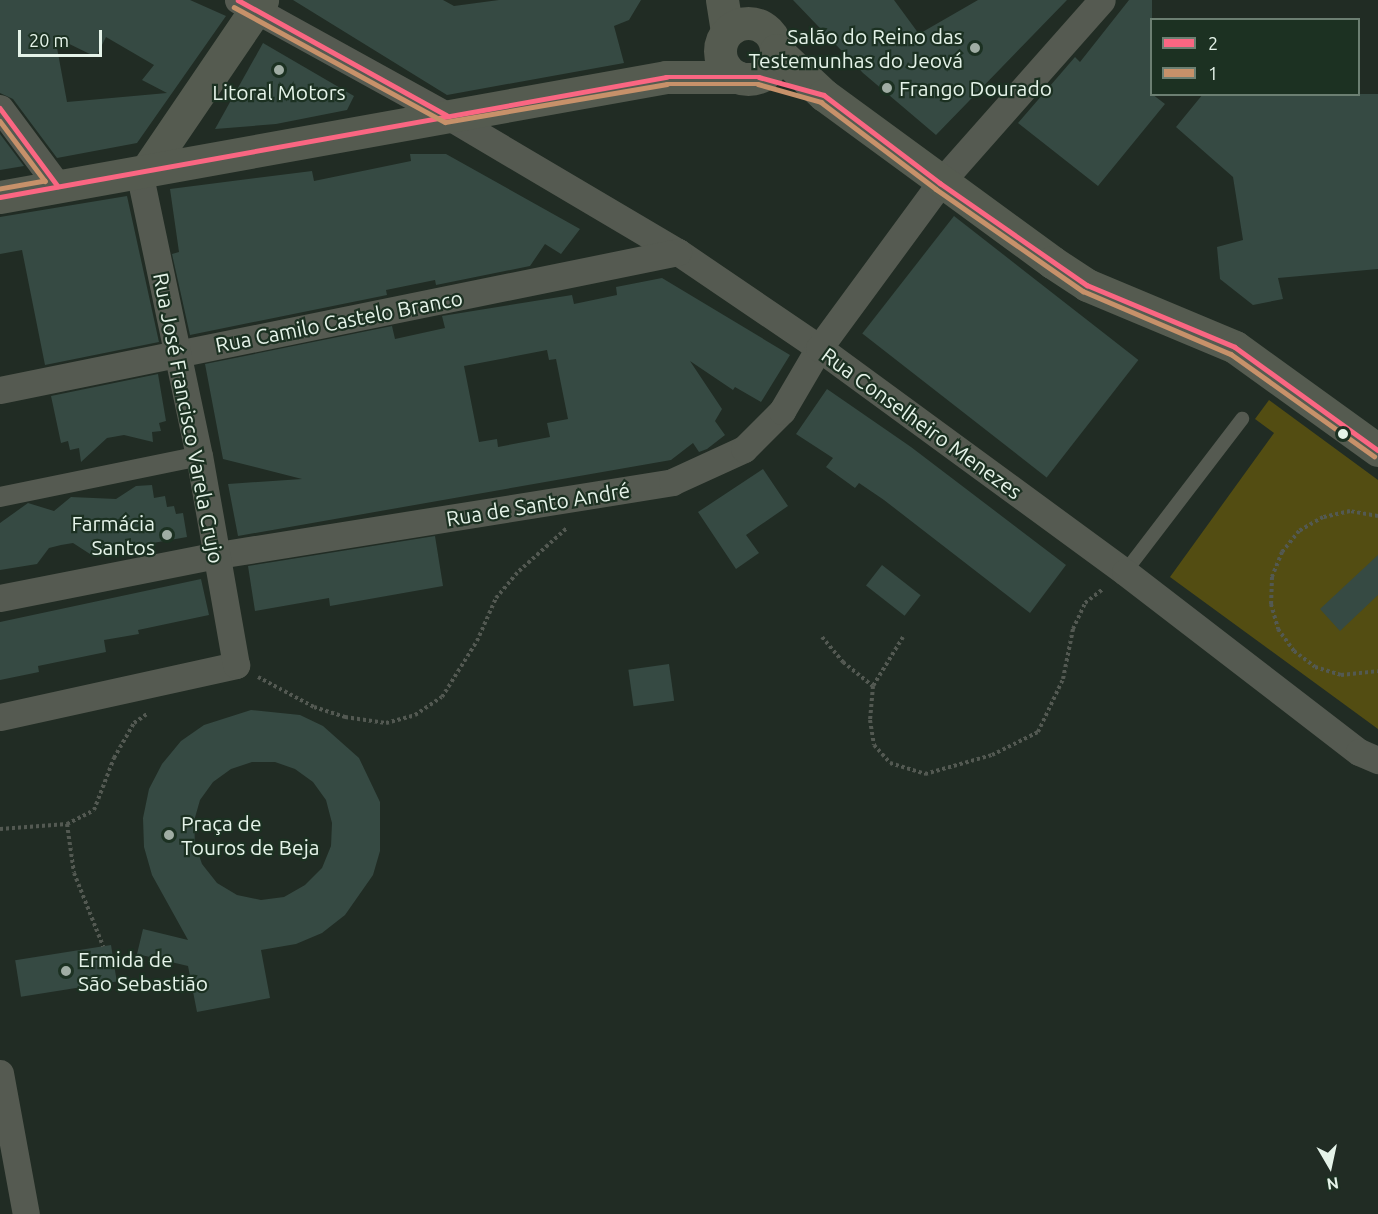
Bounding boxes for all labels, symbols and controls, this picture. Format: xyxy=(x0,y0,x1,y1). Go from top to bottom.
scale bar xyxy=(21,18,105,56)
legend xyxy=(1150,18,1360,96)
place label: Salão do Reino das Testemunhas do Jeová xyxy=(748,23,963,73)
text: 20 m xyxy=(29,30,69,50)
text: 2 xyxy=(1208,33,1218,53)
marker: Salão do Reino das Testemunhas do Jeová xyxy=(968,41,982,55)
marker: Litoral Motors xyxy=(272,63,286,77)
text: 1 xyxy=(1208,63,1218,83)
place label: Frango Dourado xyxy=(899,75,1052,101)
place label: Litoral Motors xyxy=(212,79,346,105)
marker: Frango Dourado xyxy=(880,81,894,95)
street label: Rua José Francisco Varela Crujo xyxy=(148,270,230,566)
street label: Rua Camilo Castelo Branco xyxy=(213,285,465,357)
street label: Rua Conselheiro Menezes xyxy=(817,342,1027,504)
unlabelled marker xyxy=(1337,428,1349,440)
street label: Rua de Santo André xyxy=(444,477,632,531)
place label: Farmácia Santos xyxy=(71,510,155,560)
marker: Farmácia Santos xyxy=(160,528,174,542)
place label: Praça de Touros de Beja xyxy=(181,810,320,860)
marker: Praça de Touros de Beja xyxy=(162,828,176,842)
place label: Ermida de São Sebastião xyxy=(78,946,208,996)
marker: Ermida de São Sebastião xyxy=(59,964,73,978)
north arrow xyxy=(1300,1136,1360,1196)
text: N xyxy=(1326,1174,1340,1194)

